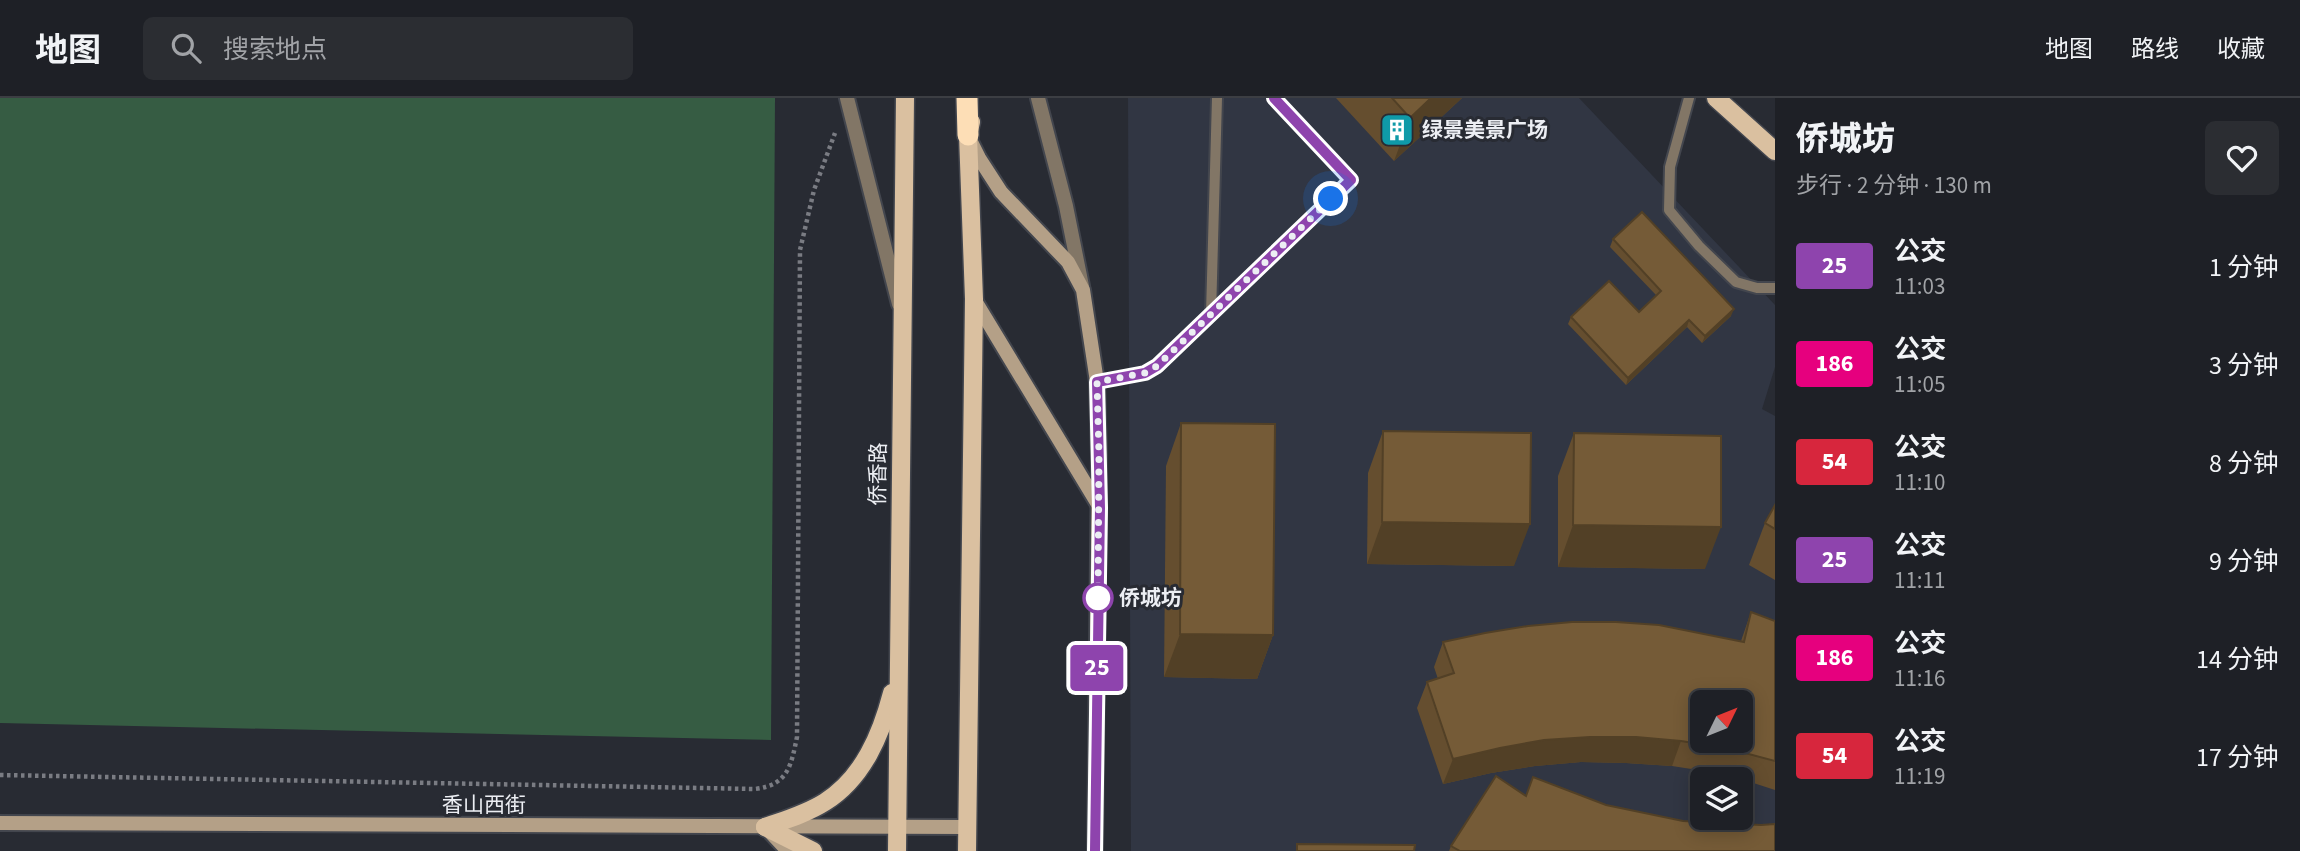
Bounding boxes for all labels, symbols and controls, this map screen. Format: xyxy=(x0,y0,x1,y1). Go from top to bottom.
search box xyxy=(143,17,633,80)
text: 地图 xyxy=(35,27,101,74)
icon: search xyxy=(167,29,205,67)
text: 搜索地点 xyxy=(223,31,327,68)
text: 地图 xyxy=(2045,32,2093,67)
text: 路线 xyxy=(2131,32,2179,67)
text: 收藏 xyxy=(2217,32,2265,67)
building icon: 绿景美景广场 xyxy=(1378,111,1416,149)
place label: 绿景美景广场 xyxy=(1422,115,1548,145)
text: 侨城坊 xyxy=(1796,116,1895,163)
button: heart xyxy=(2205,121,2279,195)
text: 步行 · 2 分钟 · 130 m xyxy=(1796,169,1992,202)
your location xyxy=(1313,181,1348,216)
text: 公交 xyxy=(1894,233,1946,270)
text: 25 xyxy=(1822,248,1847,283)
text: 1 分钟 xyxy=(2209,249,2279,286)
text: 11:03 xyxy=(1894,270,1945,303)
text: 公交 xyxy=(1894,331,1946,368)
text: 186 xyxy=(1815,346,1854,381)
text: 3 分钟 xyxy=(2209,347,2279,384)
text: 11:05 xyxy=(1894,368,1945,401)
text: 公交 xyxy=(1894,429,1946,466)
street label: 侨香路 xyxy=(862,442,894,506)
text: 54 xyxy=(1822,444,1847,479)
text: 8 分钟 xyxy=(2209,445,2279,482)
text: 11:10 xyxy=(1894,466,1945,499)
text: 公交 xyxy=(1894,527,1946,564)
text: 25 xyxy=(1822,542,1847,577)
text: 9 分钟 xyxy=(2209,543,2279,580)
text: 11:11 xyxy=(1894,564,1945,597)
marker: 侨城坊 xyxy=(1083,583,1113,613)
place label: 侨城坊 xyxy=(1119,583,1182,613)
text: 公交 xyxy=(1894,625,1946,662)
text: 186 xyxy=(1815,640,1854,675)
text: 14 分钟 xyxy=(2196,641,2279,678)
line badge: 25 xyxy=(1066,645,1128,691)
text: 25 xyxy=(1084,650,1110,685)
text: 11:16 xyxy=(1894,662,1945,695)
north arrow xyxy=(1690,690,1754,752)
map controls xyxy=(1690,690,1753,830)
text: 公交 xyxy=(1894,723,1946,760)
text: 54 xyxy=(1822,738,1847,773)
text: 17 分钟 xyxy=(2196,739,2279,776)
text: 11:19 xyxy=(1894,760,1945,793)
button: layers xyxy=(1690,767,1753,830)
street label: 香山西街 xyxy=(442,790,526,820)

